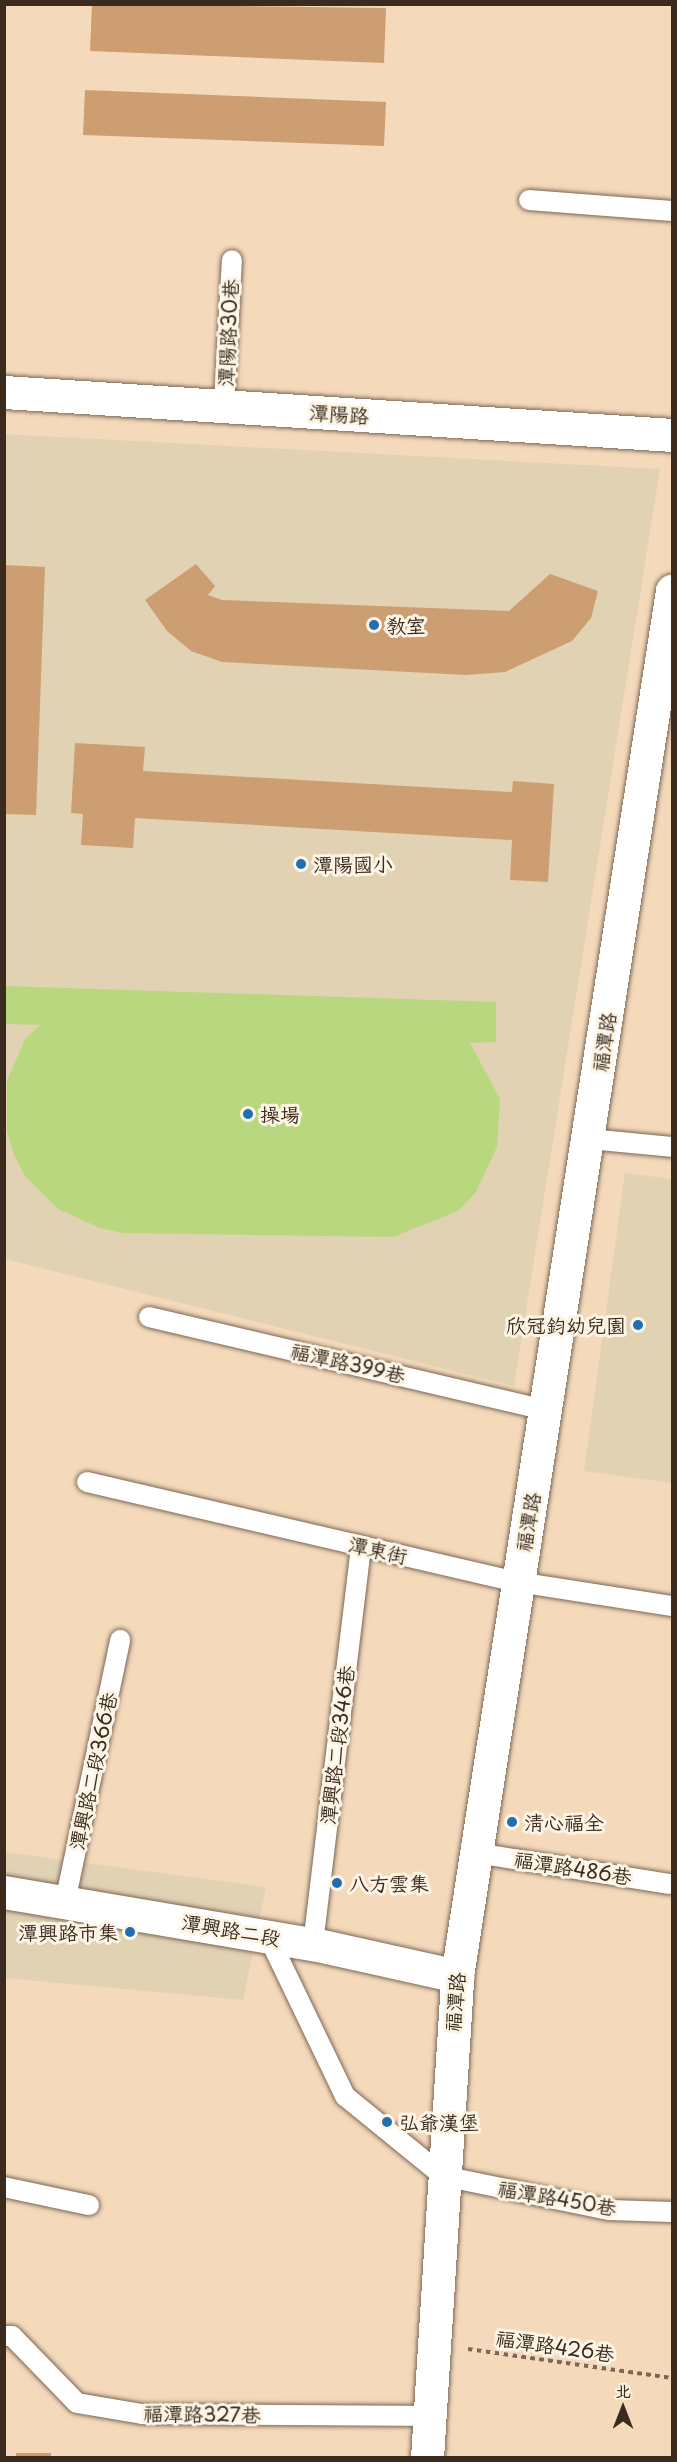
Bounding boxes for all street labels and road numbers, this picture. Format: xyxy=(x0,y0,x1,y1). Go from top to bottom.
street label: 潭陽路30巷 xyxy=(213,279,243,387)
street label: 潭陽路 xyxy=(308,400,370,428)
street label: 福潭路 xyxy=(587,1010,621,1074)
street label: 福潭路399巷 xyxy=(288,1338,408,1388)
street label: 福潭路 xyxy=(511,1490,545,1554)
street label: 潭東街 xyxy=(346,1532,410,1568)
street label: 潭興路二段346巷 xyxy=(315,1664,359,1826)
street label: 潭興路二段366巷 xyxy=(65,1690,121,1852)
street label: 福潭路486巷 xyxy=(512,1847,634,1889)
street label: 潭興路二段 xyxy=(180,1909,282,1951)
street label: 福潭路 xyxy=(440,1971,470,2033)
street label: 福潭路450巷 xyxy=(496,2176,618,2220)
street label: 福潭路426巷 xyxy=(494,2326,616,2366)
street label: 福潭路327巷 xyxy=(143,2401,261,2427)

